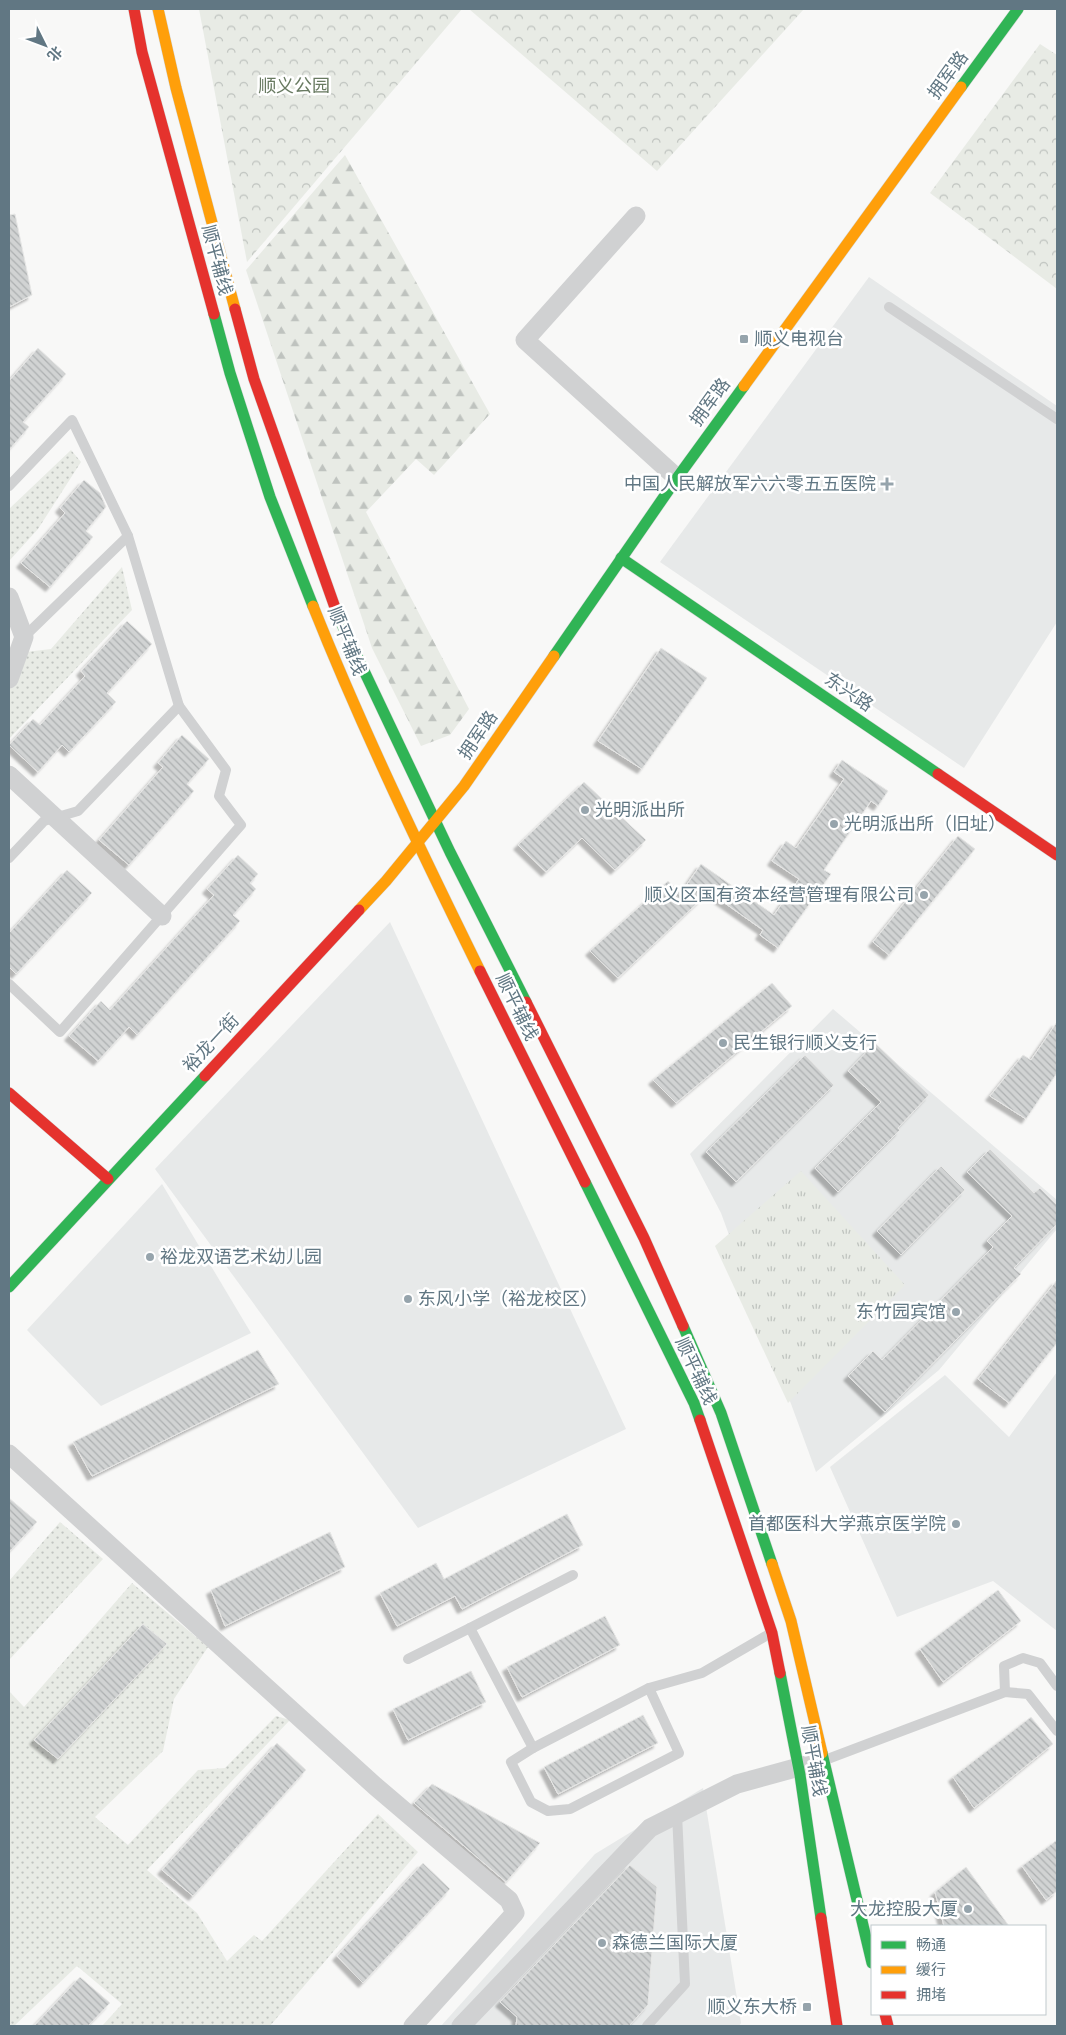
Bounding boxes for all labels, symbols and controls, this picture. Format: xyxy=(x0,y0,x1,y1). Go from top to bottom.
north arrow xyxy=(20,20,70,70)
text: 北 xyxy=(43,42,66,65)
street label: 拥军路 xyxy=(922,46,973,103)
park label: 顺义公园 xyxy=(258,74,330,97)
street label: 顺平辅线 xyxy=(197,222,238,298)
place label: 顺义电视台 xyxy=(754,327,844,350)
marker: 顺义电视台 xyxy=(738,333,750,345)
street label: 拥军路 xyxy=(684,373,735,430)
place label: 中国人民解放军六六零五五医院 xyxy=(624,472,876,495)
marker: 中国人民解放军六六零五五医院 xyxy=(880,477,894,491)
street label: 顺平辅线 xyxy=(323,603,372,678)
street label: 东兴路 xyxy=(820,667,878,716)
street label: 拥军路 xyxy=(453,706,502,764)
place label: 光明派出所 xyxy=(595,798,685,821)
marker: 光明派出所 xyxy=(579,804,591,816)
place label: 光明派出所（旧址） xyxy=(844,812,1006,835)
marker: 光明派出所（旧址） xyxy=(828,818,840,830)
place label: 顺义区国有资本经营管理有限公司 xyxy=(644,883,914,906)
marker: 顺义区国有资本经营管理有限公司 xyxy=(918,889,930,901)
street label: 顺平辅线 xyxy=(491,969,544,1044)
street label: 裕龙一街 xyxy=(178,1008,244,1077)
place label: 民生银行顺义支行 xyxy=(733,1031,877,1054)
marker: 民生银行顺义支行 xyxy=(717,1037,729,1049)
place label: 裕龙双语艺术幼儿园 xyxy=(160,1245,322,1268)
marker: 裕龙双语艺术幼儿园 xyxy=(144,1251,156,1263)
place label: 东风小学（裕龙校区） xyxy=(418,1287,598,1310)
marker: 东风小学（裕龙校区） xyxy=(402,1293,414,1305)
place label: 东竹园宾馆 xyxy=(856,1300,946,1323)
marker: 东竹园宾馆 xyxy=(950,1306,962,1318)
street label: 顺平辅线 xyxy=(671,1333,722,1408)
place label: 首都医科大学燕京医学院 xyxy=(748,1512,946,1535)
marker: 首都医科大学燕京医学院 xyxy=(950,1518,962,1530)
street label: 顺平辅线 xyxy=(797,1723,832,1798)
place label: 大龙控股大厦 xyxy=(850,1897,958,1920)
marker: 大龙控股大厦 xyxy=(962,1903,974,1915)
legend xyxy=(871,1925,1046,2015)
place label: 森德兰国际大厦 xyxy=(612,1931,738,1954)
text: 畅通 xyxy=(916,1935,946,1954)
marker: 森德兰国际大厦 xyxy=(596,1937,608,1949)
text: 缓行 xyxy=(916,1960,946,1979)
text: 拥堵 xyxy=(916,1985,946,2004)
place label: 顺义东大桥 xyxy=(707,1995,797,2018)
marker: 顺义东大桥 xyxy=(801,2001,813,2013)

